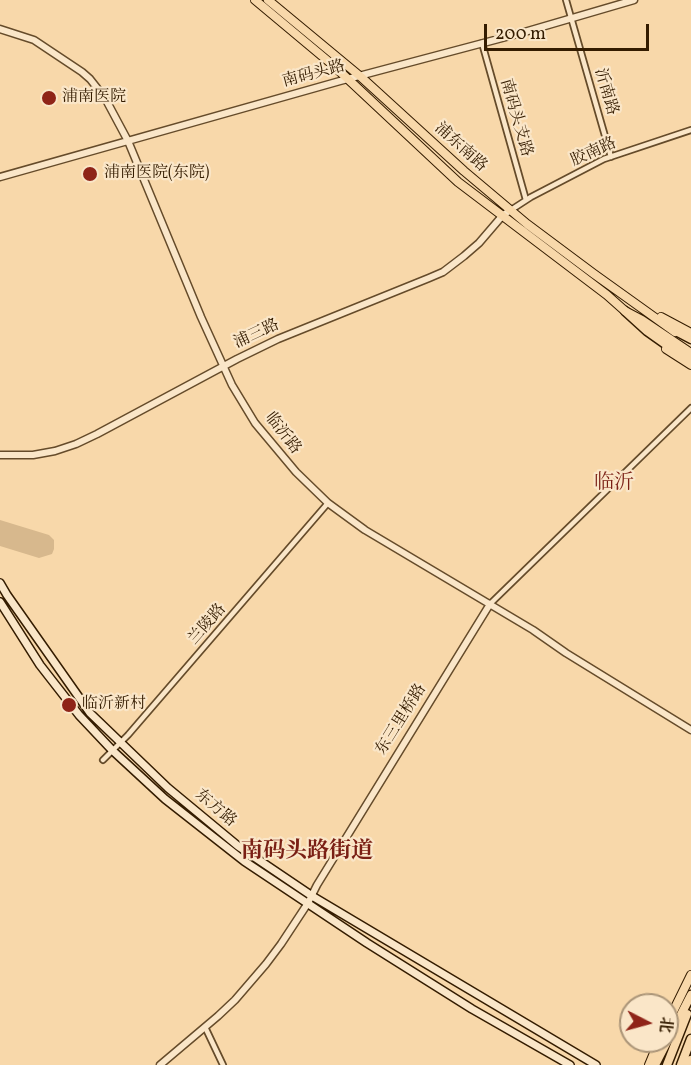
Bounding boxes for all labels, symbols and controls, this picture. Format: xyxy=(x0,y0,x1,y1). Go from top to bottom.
scale bar xyxy=(487,12,652,50)
text: 200 m xyxy=(495,22,546,47)
street label: 南码头路 xyxy=(281,57,347,93)
street label: 沂南路 xyxy=(589,66,621,118)
street label: 南码头支路 xyxy=(495,77,535,159)
place label: 浦南医院 xyxy=(62,88,126,108)
marker: 浦南医院 xyxy=(40,89,58,107)
street label: 浦东南路 xyxy=(430,119,490,177)
street label: 胶南路 xyxy=(568,134,620,172)
place label: 浦南医院(东院) xyxy=(104,164,209,184)
marker: 浦南医院(东院) xyxy=(81,165,99,183)
street label: 浦三路 xyxy=(231,316,283,354)
street label: 临沂路 xyxy=(260,409,304,459)
district label: 临沂 xyxy=(594,472,634,496)
street label: 兰陵路 xyxy=(185,601,231,649)
street label: 东三里桥路 xyxy=(373,681,431,759)
place label: 临沂新村 xyxy=(82,695,146,715)
marker: 临沂新村 xyxy=(60,696,78,714)
street label: 东方路 xyxy=(190,786,240,832)
district label: 南码头路街道 xyxy=(241,840,373,866)
north arrow xyxy=(619,993,679,1053)
text: 北 xyxy=(653,1016,677,1034)

